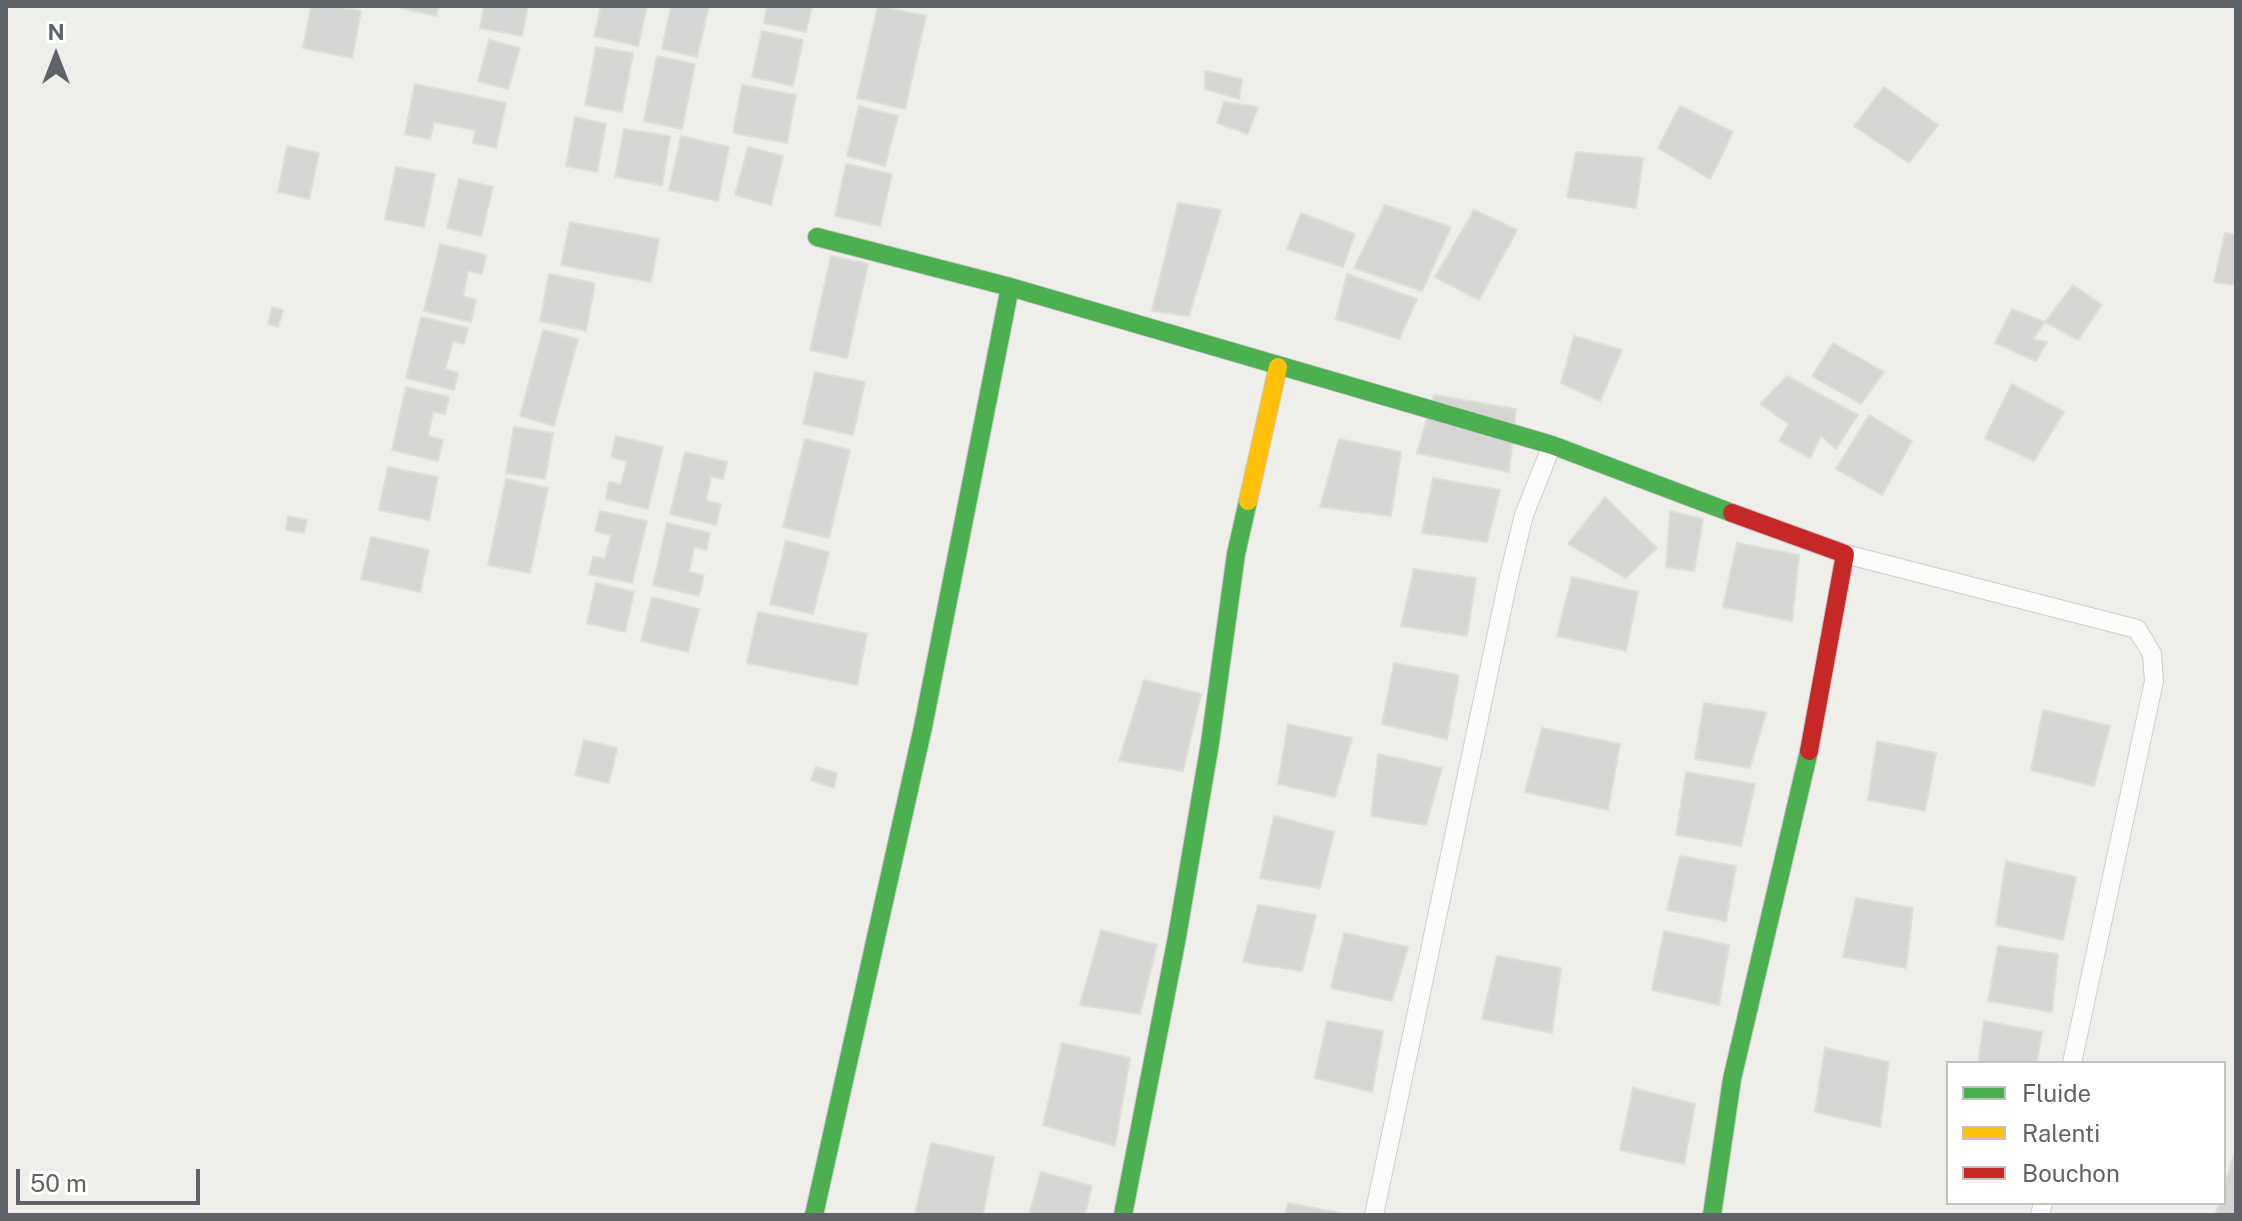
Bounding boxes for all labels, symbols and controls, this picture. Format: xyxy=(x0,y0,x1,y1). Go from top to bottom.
north arrow xyxy=(16,16,96,96)
text: N xyxy=(47,19,65,45)
legend xyxy=(1946,1061,2226,1205)
text: Fluide xyxy=(2022,1079,2091,1107)
text: Ralenti xyxy=(2022,1119,2100,1147)
scale bar xyxy=(20,1153,204,1203)
text: Bouchon xyxy=(2022,1159,2120,1187)
text: 50 m xyxy=(30,1169,87,1197)

